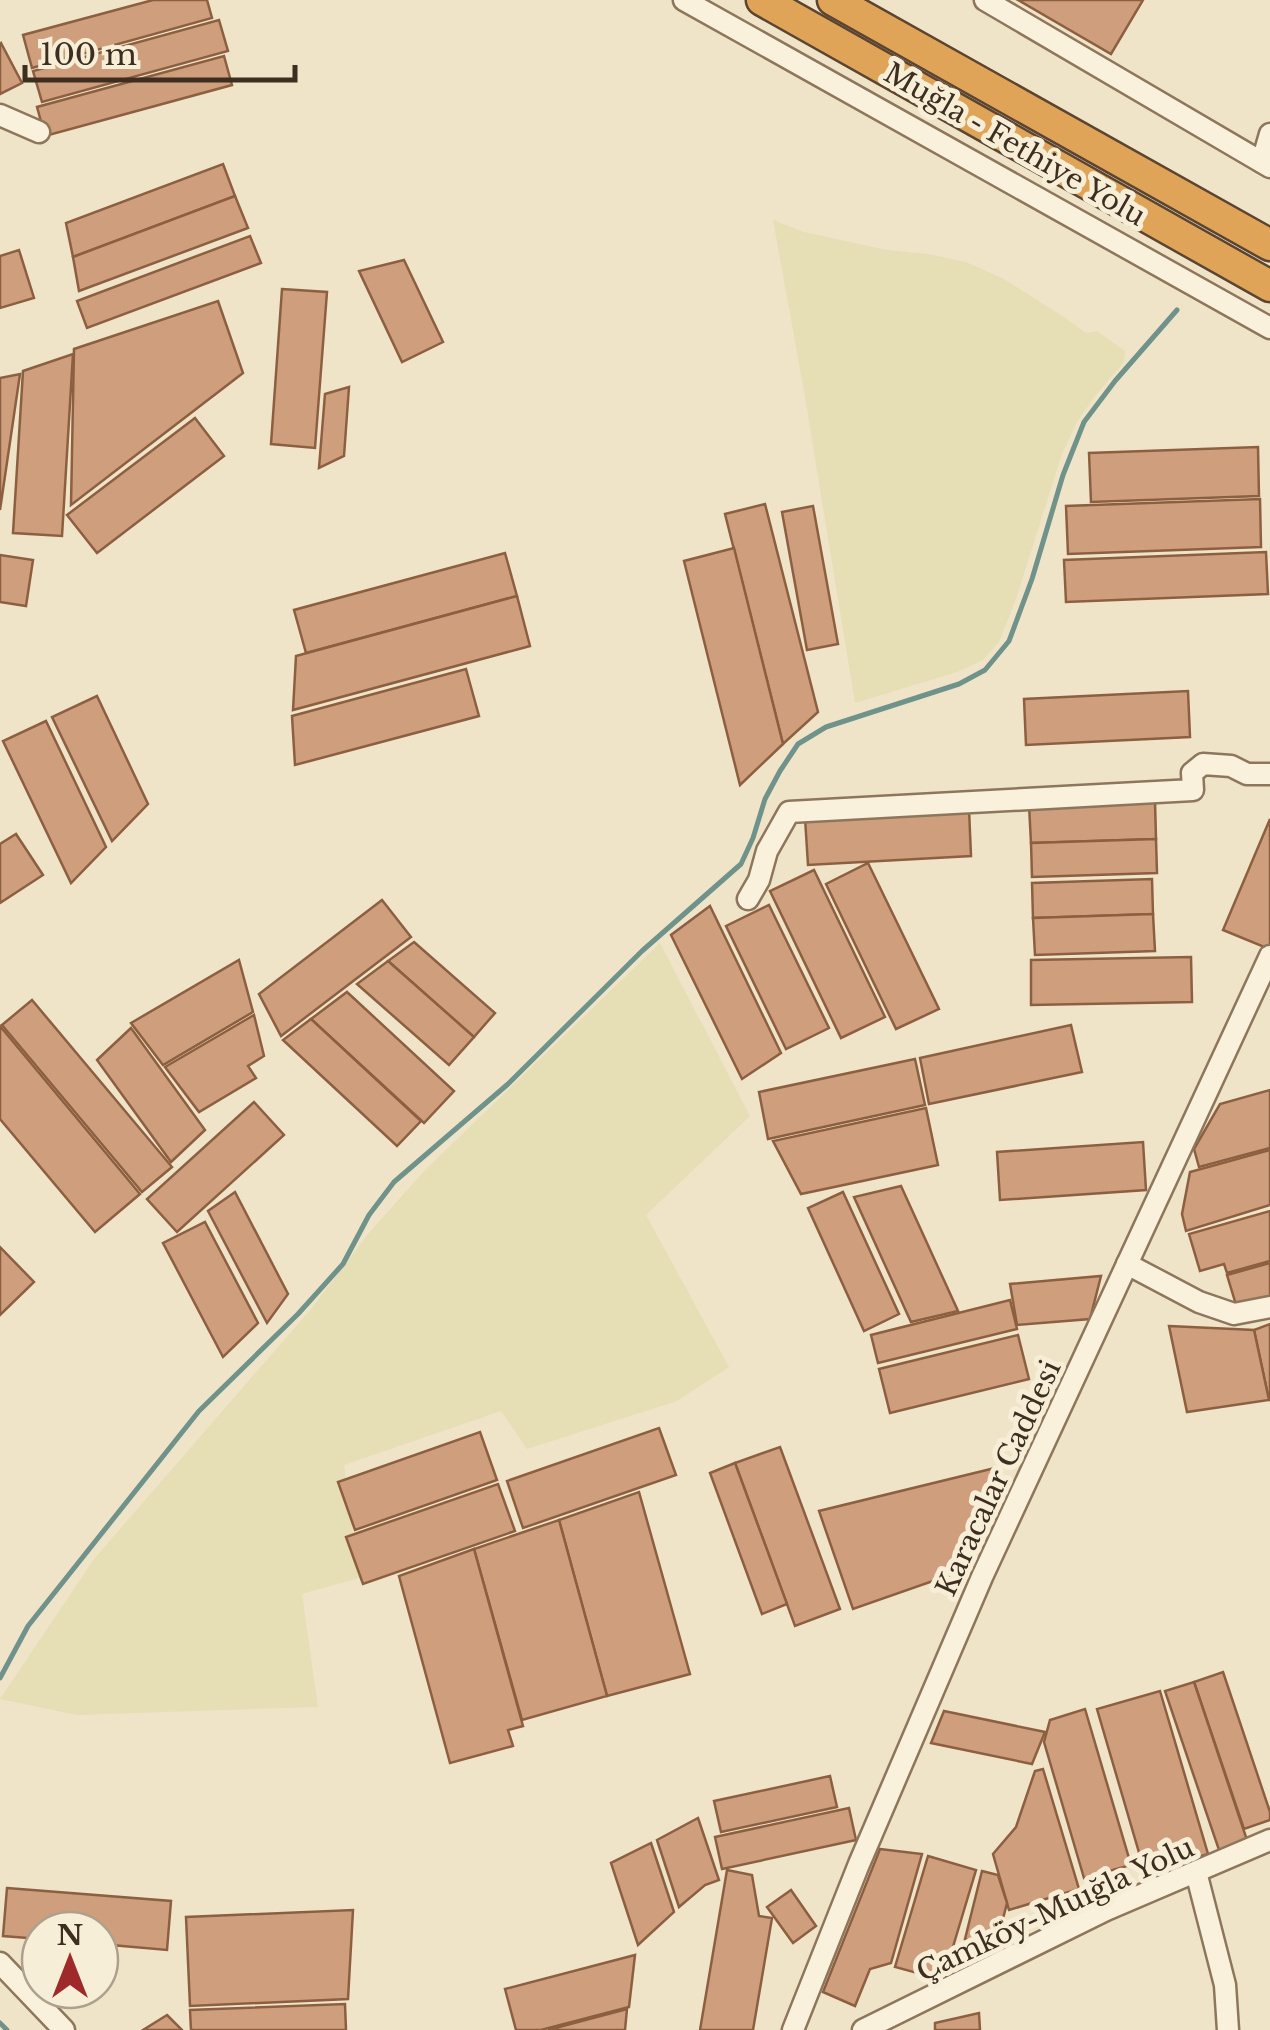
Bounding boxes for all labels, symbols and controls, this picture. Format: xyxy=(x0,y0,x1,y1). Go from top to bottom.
scale bar xyxy=(25,20,295,82)
text: 100 m xyxy=(40,36,137,73)
street label: Muğla - Fethiye Yolu xyxy=(878,55,1152,234)
street label: Karacalar Caddesi xyxy=(928,1355,1068,1602)
street label: Çamköy-Muığla Yolu xyxy=(911,1830,1200,1989)
north arrow xyxy=(20,1910,120,2010)
text: N xyxy=(57,1918,83,1953)

